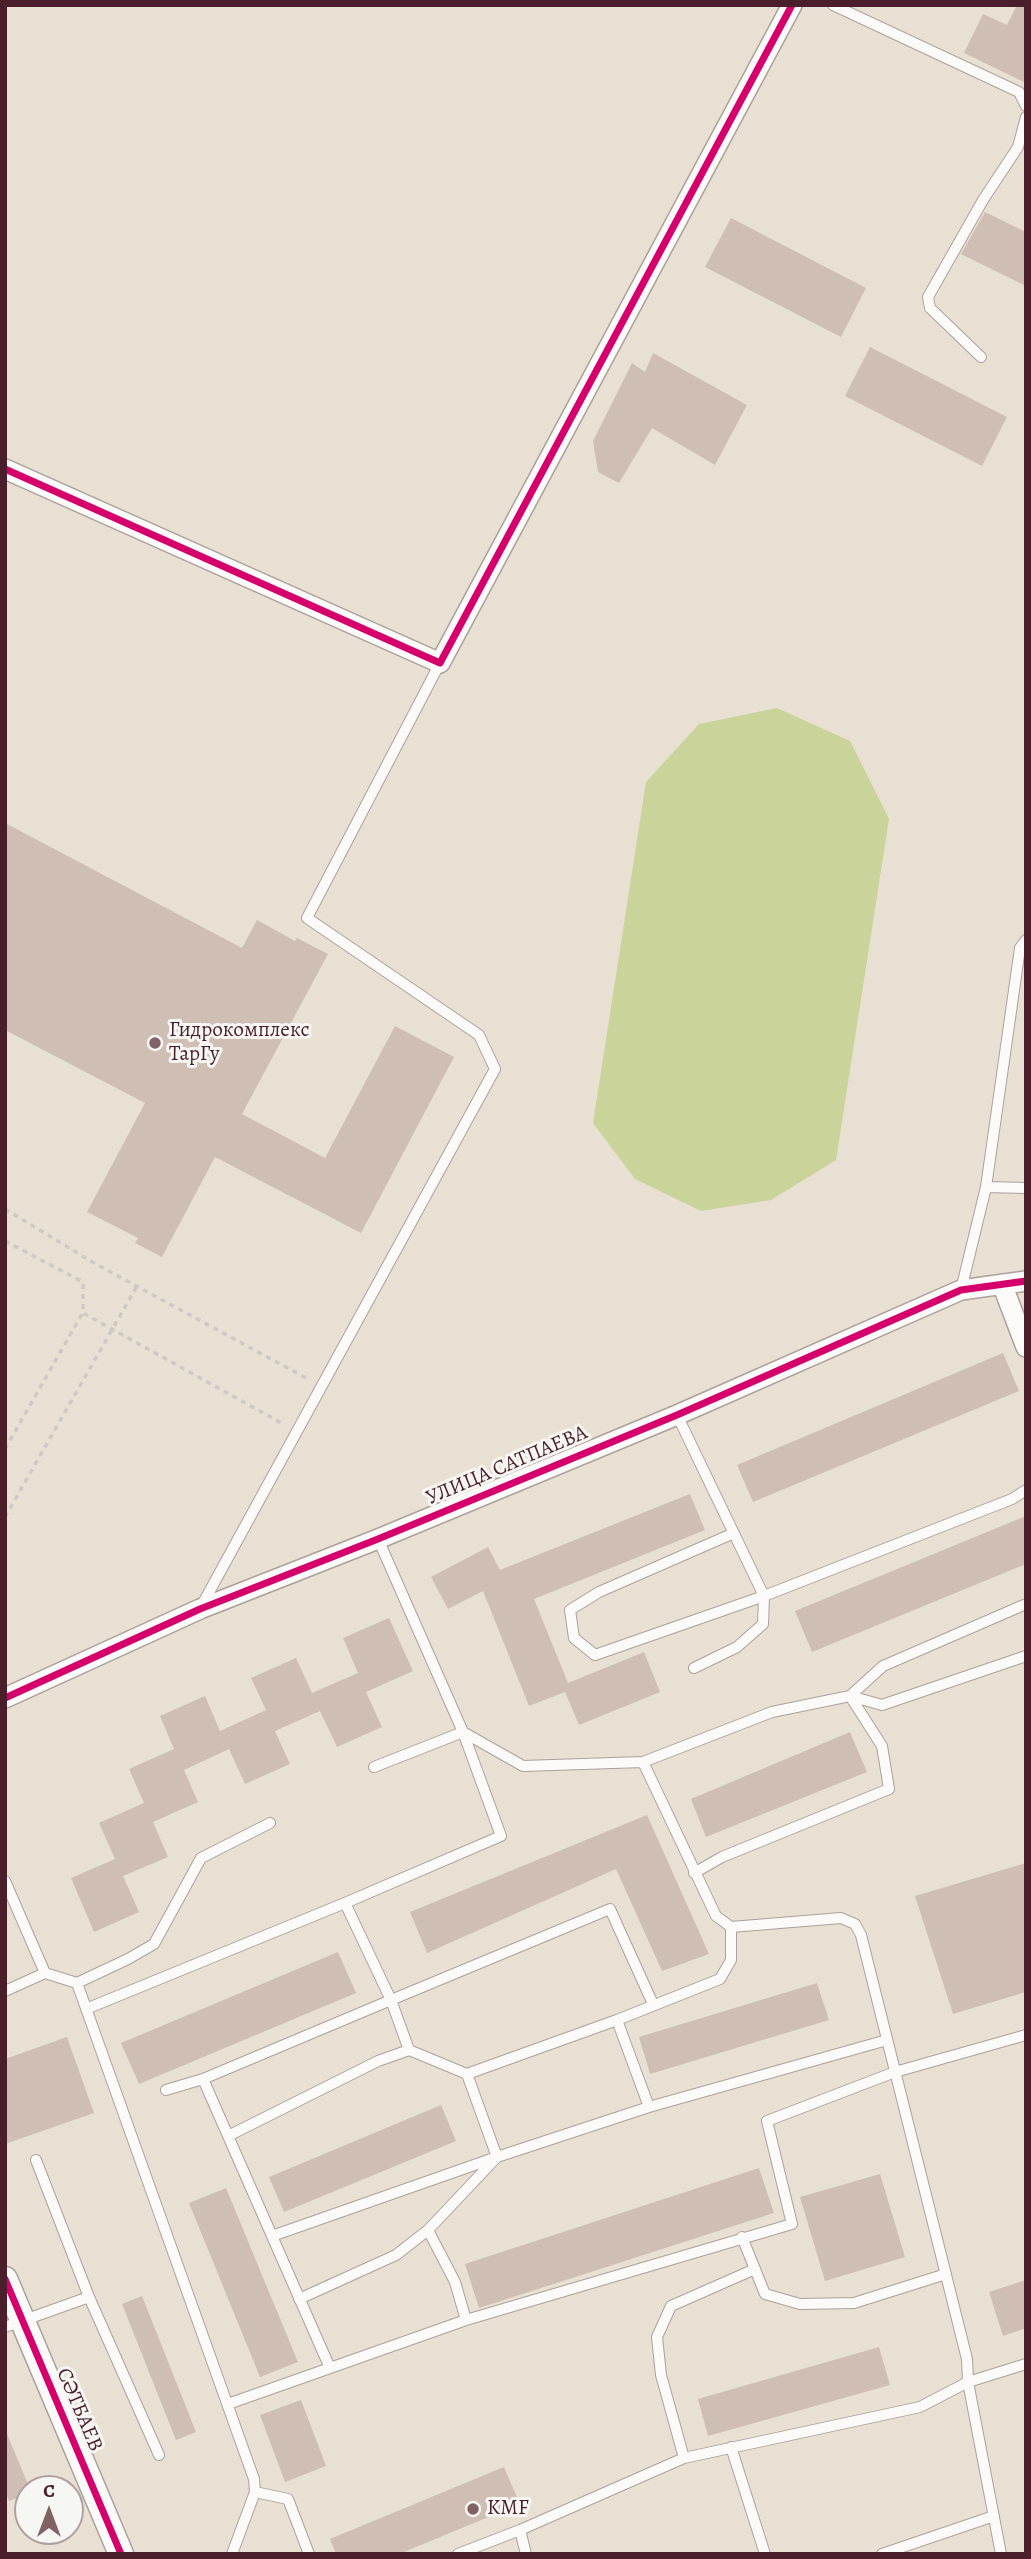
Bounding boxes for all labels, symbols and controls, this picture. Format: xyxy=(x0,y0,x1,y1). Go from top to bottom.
place label: Гидрокомплекс ТарГу xyxy=(169,1018,309,1068)
marker: Гидрокомплекс ТарГу xyxy=(147,1035,163,1051)
street label: УЛИЦА САТПАЕВА xyxy=(423,1421,591,1511)
street label: СӘТБАЕВ xyxy=(50,2365,108,2455)
north arrow xyxy=(14,2475,84,2545)
text: С xyxy=(43,2478,55,2504)
place label: KMF xyxy=(487,2496,529,2522)
marker: KMF xyxy=(465,2501,481,2517)

